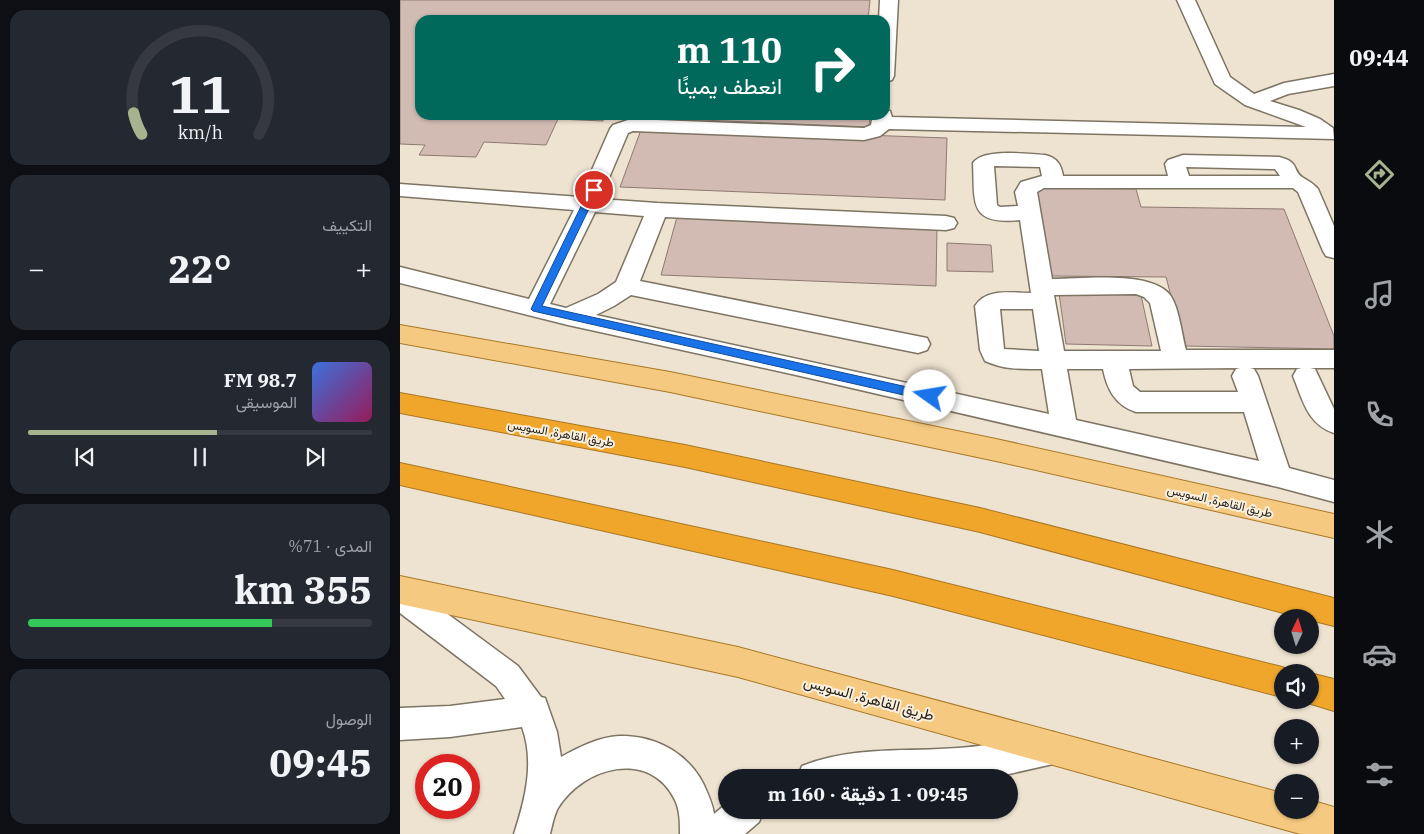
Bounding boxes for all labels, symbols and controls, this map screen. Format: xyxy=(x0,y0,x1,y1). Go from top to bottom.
text: 110 m xyxy=(677,27,782,73)
icon: right xyxy=(800,35,865,100)
text: 09:44 xyxy=(1349,43,1409,72)
text: 11 xyxy=(169,60,231,127)
text: انعطف يمينًا xyxy=(677,71,782,100)
text: km/h xyxy=(177,121,223,144)
icon: directions xyxy=(1362,157,1397,192)
pin xyxy=(573,169,615,211)
icon: arrive xyxy=(580,176,608,204)
text: التكييف xyxy=(322,215,372,235)
text: 22° xyxy=(168,244,232,293)
text: − xyxy=(28,250,45,287)
text: + xyxy=(355,250,372,287)
icon: music xyxy=(1362,277,1397,312)
text: 98.7 FM xyxy=(224,368,297,392)
position arrow xyxy=(903,369,955,421)
text: الموسيقى xyxy=(236,392,297,412)
icon: phone xyxy=(1362,397,1397,432)
street label: طريق القاهرة, السويس xyxy=(507,416,615,451)
icon: previous xyxy=(71,443,99,471)
icon: pause xyxy=(186,443,214,471)
icon: next xyxy=(301,443,329,471)
street label: طريق القاهرة, السويس xyxy=(1166,482,1274,521)
icon: climate xyxy=(1362,517,1397,552)
text: المدى · 71% xyxy=(288,536,372,556)
text: 355 km xyxy=(234,565,372,614)
north arrow xyxy=(1274,609,1319,654)
map controls xyxy=(1274,609,1319,819)
icon: car xyxy=(1362,637,1397,672)
button: sound xyxy=(1274,664,1319,709)
street label: طريق القاهرة, السويس xyxy=(801,671,937,726)
text: الوصول xyxy=(326,709,372,729)
button: + xyxy=(1274,719,1319,764)
text: 09:45 xyxy=(269,738,372,787)
speed limit sign: 20 xyxy=(415,754,480,819)
icon: filters xyxy=(1362,757,1397,792)
button: − xyxy=(1274,774,1319,819)
text: 09:45 · 1 دقيقة · 160 m xyxy=(768,782,968,806)

